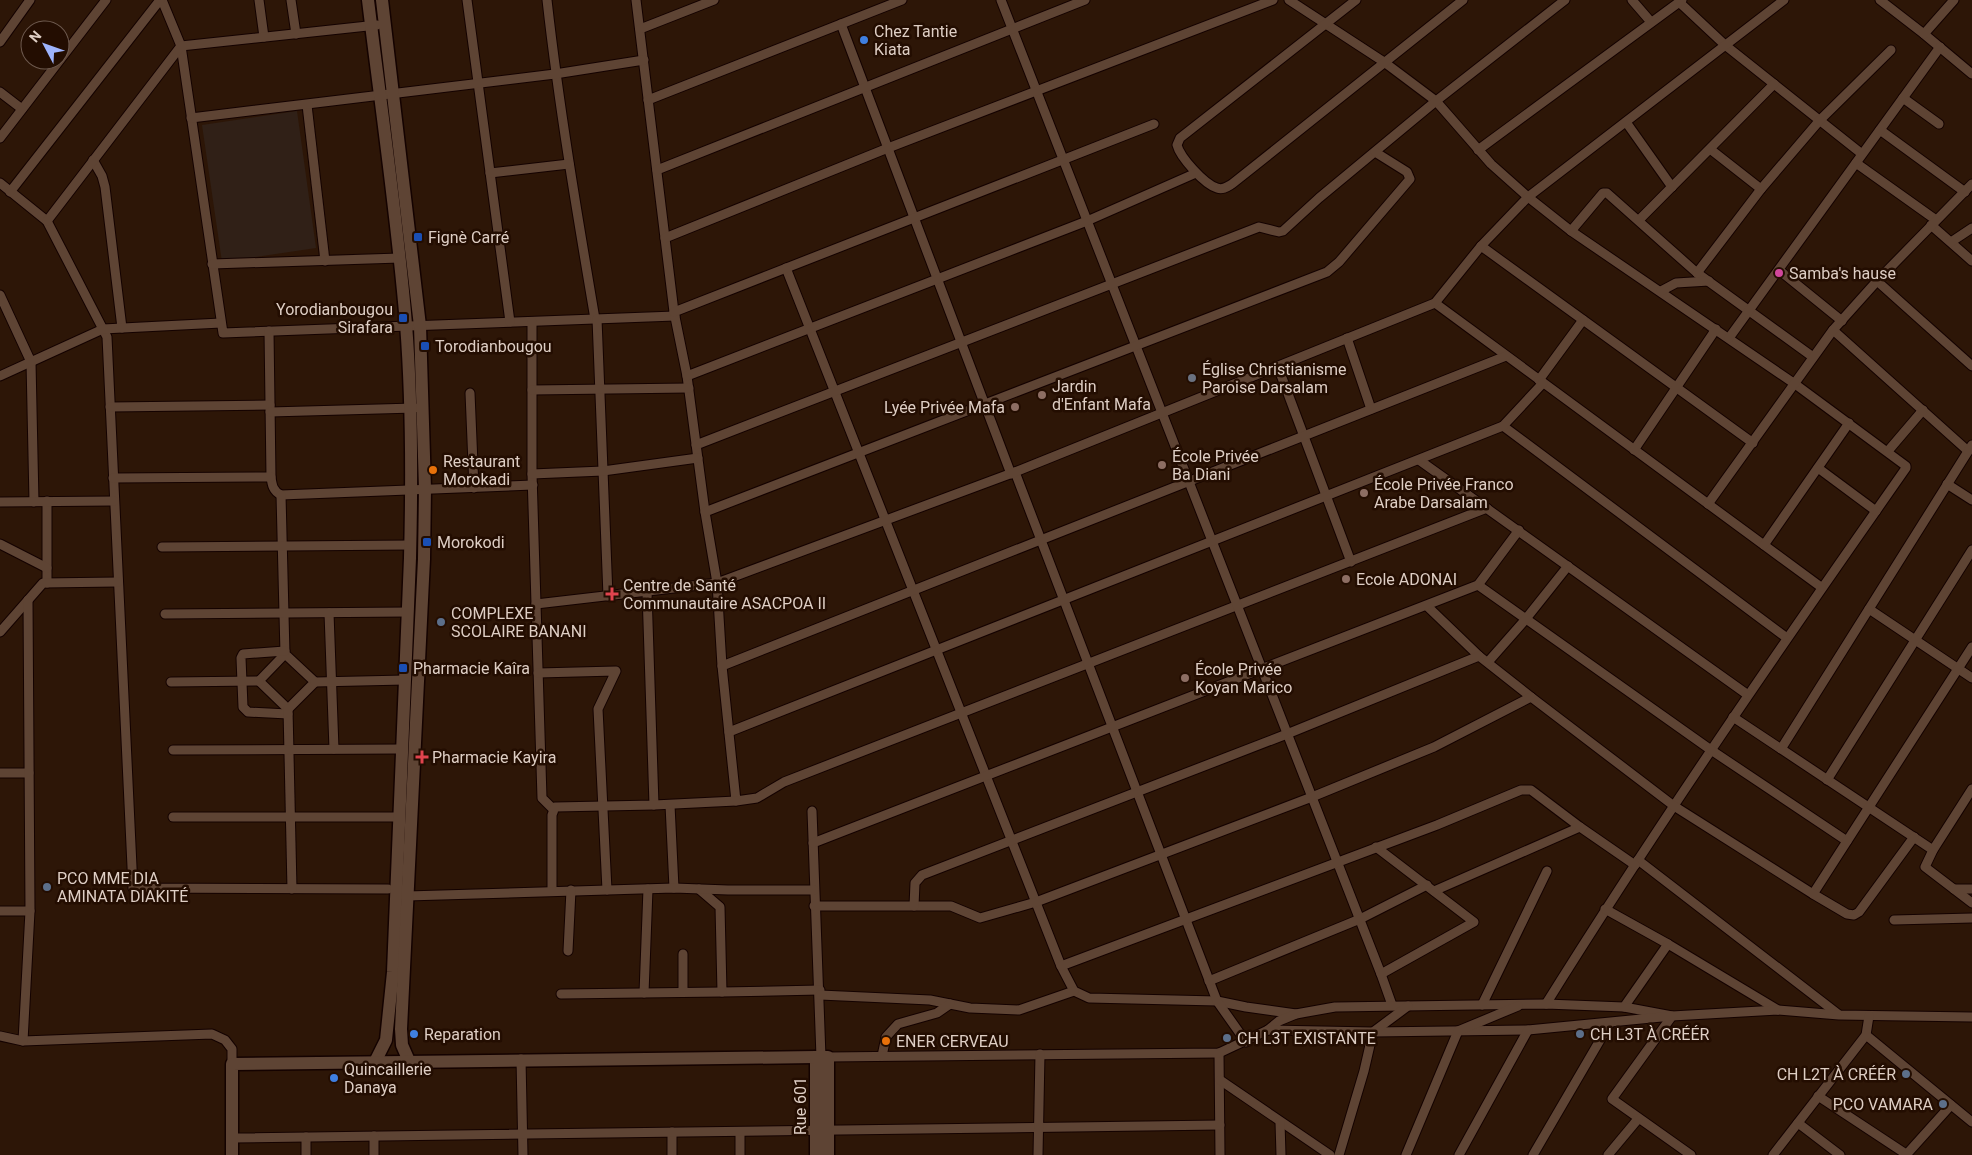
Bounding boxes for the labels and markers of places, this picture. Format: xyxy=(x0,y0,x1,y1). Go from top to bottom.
place label: Chez Tantie Kiata xyxy=(874,22,957,59)
marker: Chez Tantie Kiata xyxy=(858,34,870,46)
place label: Fignè Carré xyxy=(428,228,509,247)
marker: Fignè Carré xyxy=(412,231,424,243)
place label: Samba's hause xyxy=(1789,264,1896,283)
marker: Samba's hause xyxy=(1773,267,1785,279)
place label: Yorodianbougou Sirafara xyxy=(276,300,393,337)
marker: Yorodianbougou Sirafara xyxy=(397,312,409,324)
place label: Torodianbougou xyxy=(435,337,552,356)
marker: Torodianbougou xyxy=(419,340,431,352)
place label: Église Christianisme Paroise Darsalam xyxy=(1202,360,1347,397)
marker: Église Christianisme Paroise Darsalam xyxy=(1186,372,1198,384)
place label: Jardin d'Enfant Mafa xyxy=(1052,377,1151,414)
marker: Jardin d'Enfant Mafa xyxy=(1036,389,1048,401)
place label: Lyée Privée Mafa xyxy=(884,398,1005,417)
marker: Lyée Privée Mafa xyxy=(1009,401,1021,413)
place label: École Privée Ba Diani xyxy=(1172,447,1259,484)
place label: Restaurant Morokadi xyxy=(443,452,520,489)
marker: École Privée Ba Diani xyxy=(1156,459,1168,471)
marker: Restaurant Morokadi xyxy=(427,464,439,476)
place label: École Privée Franco Arabe Darsalam xyxy=(1374,475,1514,512)
marker: École Privée Franco Arabe Darsalam xyxy=(1358,487,1370,499)
place label: Morokodi xyxy=(437,533,505,552)
marker: Morokodi xyxy=(421,536,433,548)
place label: Ecole ADONAI xyxy=(1356,570,1457,589)
marker: Ecole ADONAI xyxy=(1340,573,1352,585)
place label: Centre de Santé Communautaire ASACPOA II xyxy=(623,576,826,613)
marker: Centre de Santé Communautaire ASACPOA II xyxy=(605,587,619,601)
place label: COMPLEXE SCOLAIRE BANANI xyxy=(451,604,587,641)
marker: COMPLEXE SCOLAIRE BANANI xyxy=(435,616,447,628)
place label: Pharmacie Kaîra xyxy=(413,659,530,678)
place label: École Privée Koyan Marico xyxy=(1195,660,1292,697)
marker: Pharmacie Kaîra xyxy=(397,662,409,674)
marker: École Privée Koyan Marico xyxy=(1179,672,1191,684)
place label: Pharmacie Kayira xyxy=(432,748,556,767)
marker: Pharmacie Kayira xyxy=(416,751,428,763)
place label: PCO MME DIA AMINATA DIAKITÉ xyxy=(57,869,188,906)
marker: PCO MME DIA AMINATA DIAKITÉ xyxy=(41,881,53,893)
place label: Reparation xyxy=(424,1025,501,1044)
place label: CH L3T À CRÉÉR xyxy=(1590,1025,1709,1044)
marker: Reparation xyxy=(408,1028,420,1040)
marker: CH L3T À CRÉÉR xyxy=(1574,1028,1586,1040)
place label: CH L3T EXISTANTE xyxy=(1237,1029,1376,1048)
place label: ENER CERVEAU xyxy=(896,1032,1009,1051)
marker: CH L3T EXISTANTE xyxy=(1221,1032,1233,1044)
marker: ENER CERVEAU xyxy=(880,1035,892,1047)
place label: Quincaillerie Danaya xyxy=(344,1060,432,1097)
place label: CH L2T À CRÉÉR xyxy=(1777,1065,1896,1084)
marker: CH L2T À CRÉÉR xyxy=(1900,1068,1912,1080)
marker: Quincaillerie Danaya xyxy=(328,1072,340,1084)
place label: PCO VAMARA xyxy=(1833,1095,1934,1114)
marker: PCO VAMARA xyxy=(1937,1098,1949,1110)

